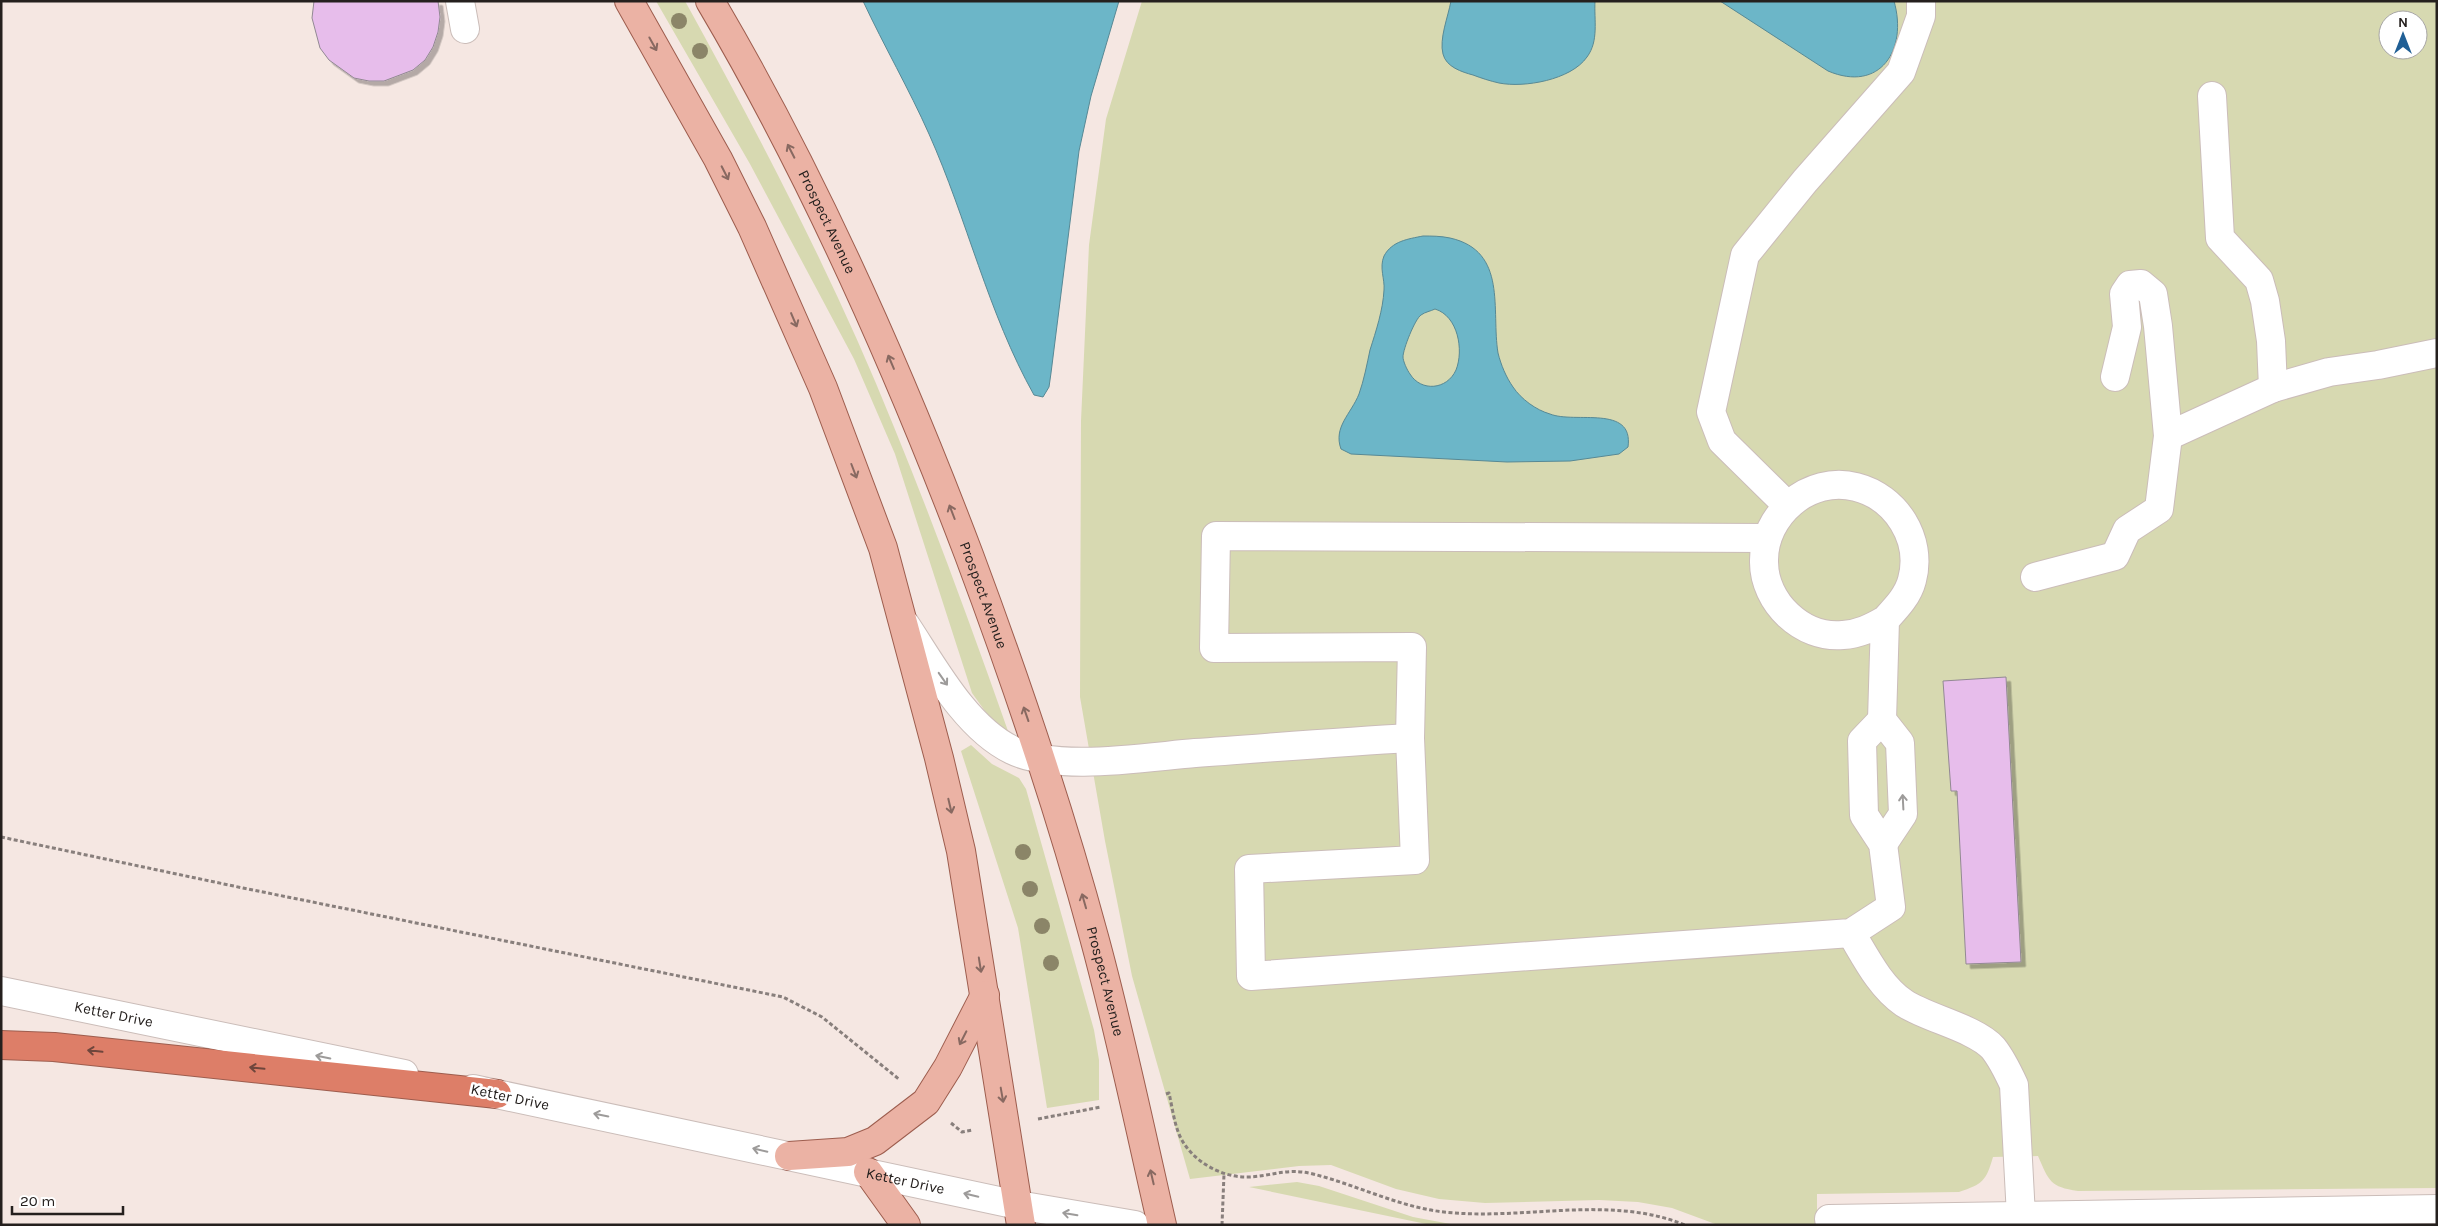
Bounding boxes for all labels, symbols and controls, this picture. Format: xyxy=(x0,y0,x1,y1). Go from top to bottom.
north arrow xyxy=(2378,10,2428,60)
text: N xyxy=(2398,14,2408,31)
one-way arrow xyxy=(648,36,658,51)
one-way arrow xyxy=(786,144,796,159)
one-way arrow xyxy=(721,165,730,180)
street label: Prospect Avenue xyxy=(795,167,860,276)
one-way arrow xyxy=(789,312,799,327)
one-way arrow xyxy=(885,355,895,370)
one-way arrow xyxy=(850,463,859,478)
one-way arrow xyxy=(947,505,956,520)
street label: Prospect Avenue xyxy=(956,539,1011,651)
one-way arrow xyxy=(938,672,948,686)
one-way arrow xyxy=(1021,707,1030,722)
one-way arrow xyxy=(1898,794,1907,810)
one-way arrow xyxy=(946,797,955,813)
one-way arrow xyxy=(1078,893,1088,909)
street label: Prospect Avenue xyxy=(1083,924,1128,1038)
one-way arrow xyxy=(975,957,985,973)
street label: Ketter Drive xyxy=(73,997,155,1031)
one-way arrow xyxy=(958,1031,968,1046)
one-way arrow xyxy=(87,1046,103,1056)
one-way arrow xyxy=(315,1052,331,1061)
one-way arrow xyxy=(249,1064,265,1073)
street label: Ketter Drive xyxy=(469,1080,551,1114)
one-way arrow xyxy=(997,1086,1007,1102)
one-way arrow xyxy=(594,1110,610,1120)
one-way arrow xyxy=(753,1144,769,1154)
street label: Ketter Drive xyxy=(864,1164,946,1198)
one-way arrow xyxy=(1146,1170,1156,1186)
scale bar xyxy=(12,1184,124,1216)
one-way arrow xyxy=(963,1190,979,1199)
text: 20 m xyxy=(20,1192,55,1210)
one-way arrow xyxy=(1062,1208,1078,1218)

